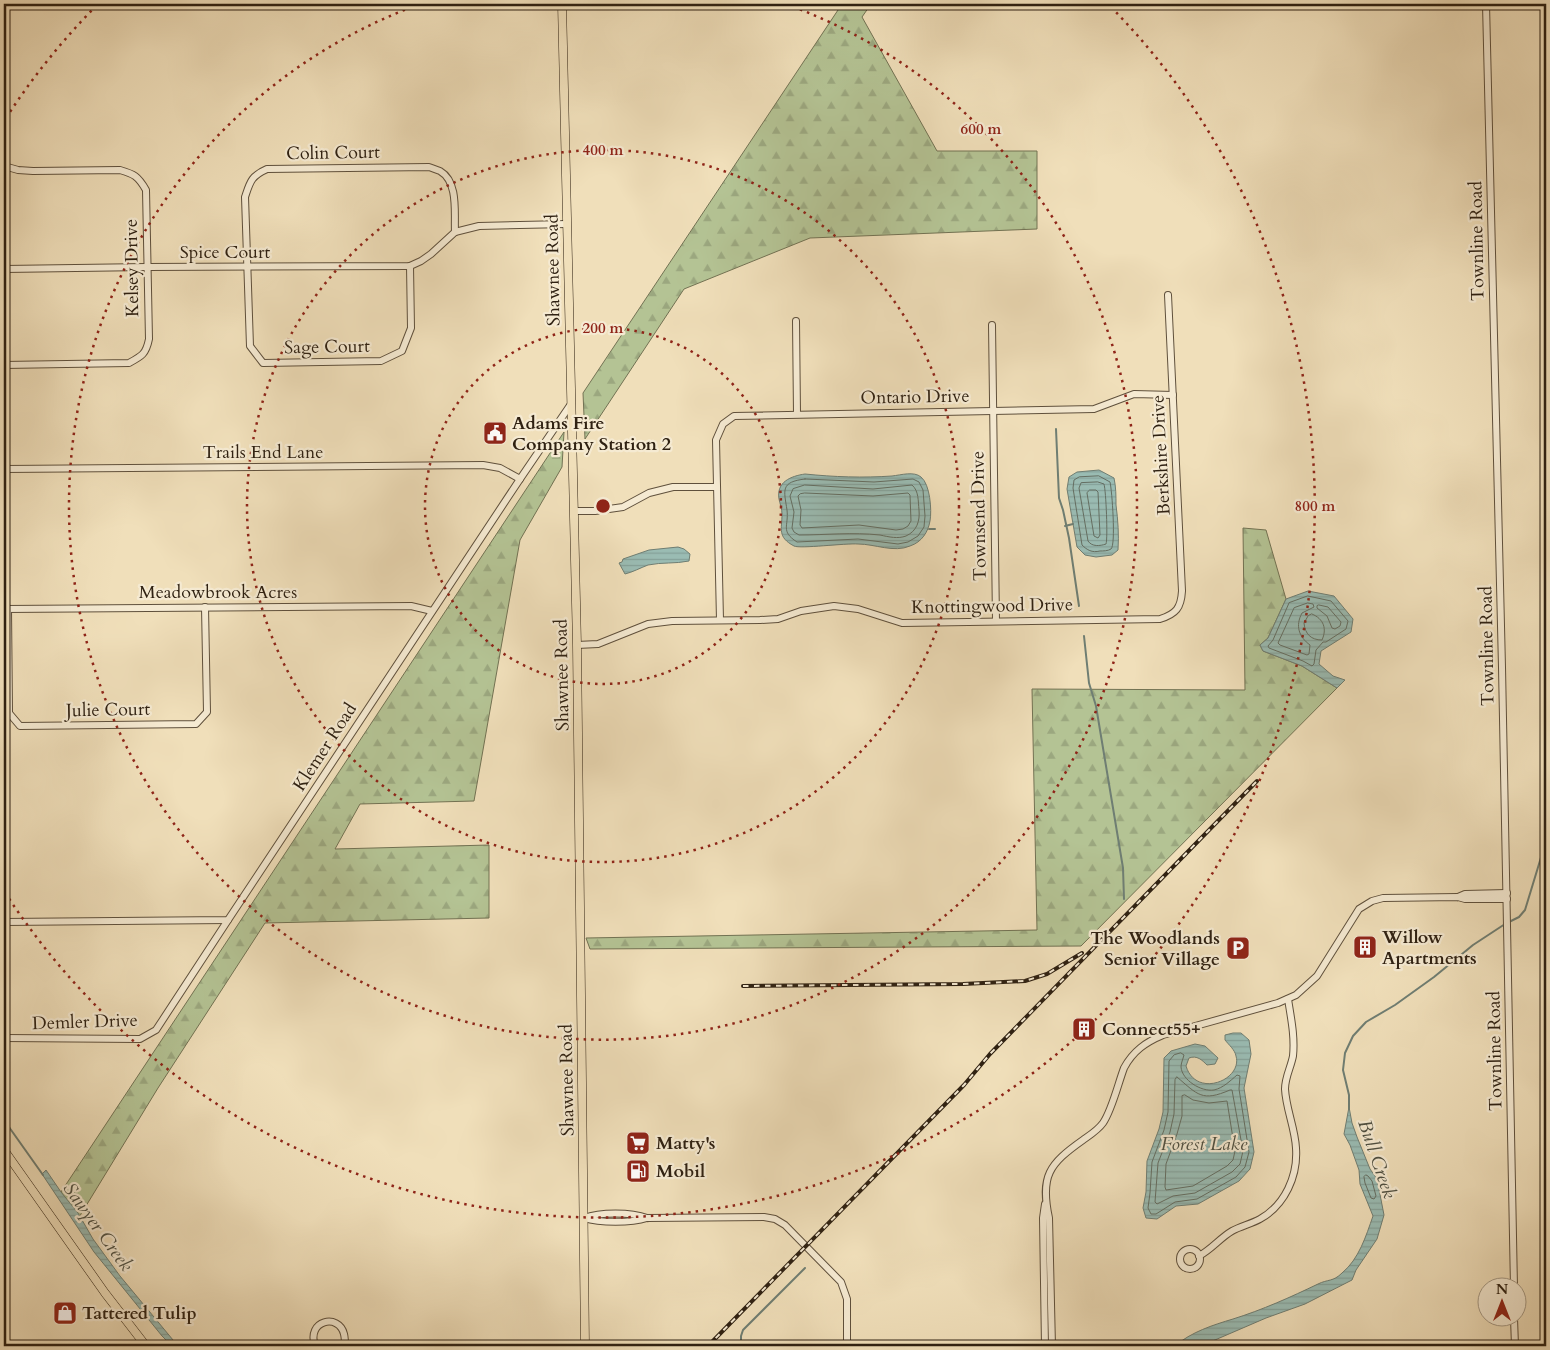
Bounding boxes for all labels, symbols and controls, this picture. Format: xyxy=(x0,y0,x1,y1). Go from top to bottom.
text: 600 m xyxy=(961,119,1002,139)
street label: Colin Court xyxy=(286,140,380,166)
text: 400 m xyxy=(583,140,624,160)
street label: Townline Road xyxy=(1463,180,1491,301)
street label: Shawnee Road xyxy=(540,213,566,326)
street label: Kelsey Drive xyxy=(119,219,145,317)
street label: Spice Court xyxy=(180,240,271,265)
text: 200 m xyxy=(583,318,624,338)
street label: Sage Court xyxy=(284,334,370,360)
street label: Ontario Drive xyxy=(860,384,970,410)
street label: Berkshire Drive xyxy=(1145,394,1177,516)
place label: Adams Fire Company Station 2 xyxy=(512,411,671,457)
public building icon: Adams Fire Company Station 2 xyxy=(482,420,508,446)
street label: Trails End Lane xyxy=(203,440,323,465)
street label: Townsend Drive xyxy=(965,451,993,581)
text: 800 m xyxy=(1295,496,1336,516)
centre of rings xyxy=(594,497,612,515)
street label: Meadowbrook Acres xyxy=(139,580,297,605)
street label: Townline Road xyxy=(1473,585,1501,706)
street label: Knottingwood Drive xyxy=(911,592,1073,620)
street label: Shawnee Road xyxy=(549,618,575,731)
street label: Julie Court xyxy=(63,697,151,723)
street label: Klemer Road xyxy=(287,698,363,796)
place label: Willow Apartments xyxy=(1381,925,1477,971)
place label: The Woodlands Senior Village xyxy=(1090,926,1220,972)
building icon: Willow Apartments xyxy=(1352,934,1378,960)
parking icon: The Woodlands Senior Village xyxy=(1225,935,1251,961)
street label: Townline Road xyxy=(1481,990,1509,1111)
street label: Demler Drive xyxy=(32,1008,138,1036)
building icon: Connect55+ xyxy=(1071,1016,1097,1042)
place label: Connect55+ xyxy=(1102,1017,1200,1042)
street label: Shawnee Road xyxy=(554,1023,580,1136)
water label: Bull Creek xyxy=(1351,1116,1403,1202)
supermarket icon: Matty's xyxy=(625,1130,651,1156)
place label: Matty's xyxy=(656,1131,715,1156)
water label: Forest Lake xyxy=(1161,1131,1248,1157)
fuel station icon: Mobil xyxy=(625,1158,651,1184)
place label: Mobil xyxy=(656,1159,705,1184)
water label: Sawyer Creek xyxy=(57,1177,140,1277)
north arrow xyxy=(1478,1278,1528,1328)
text: N xyxy=(1496,1280,1508,1299)
shop icon: Tattered Tulip xyxy=(52,1300,78,1326)
place label: Tattered Tulip xyxy=(82,1301,197,1326)

